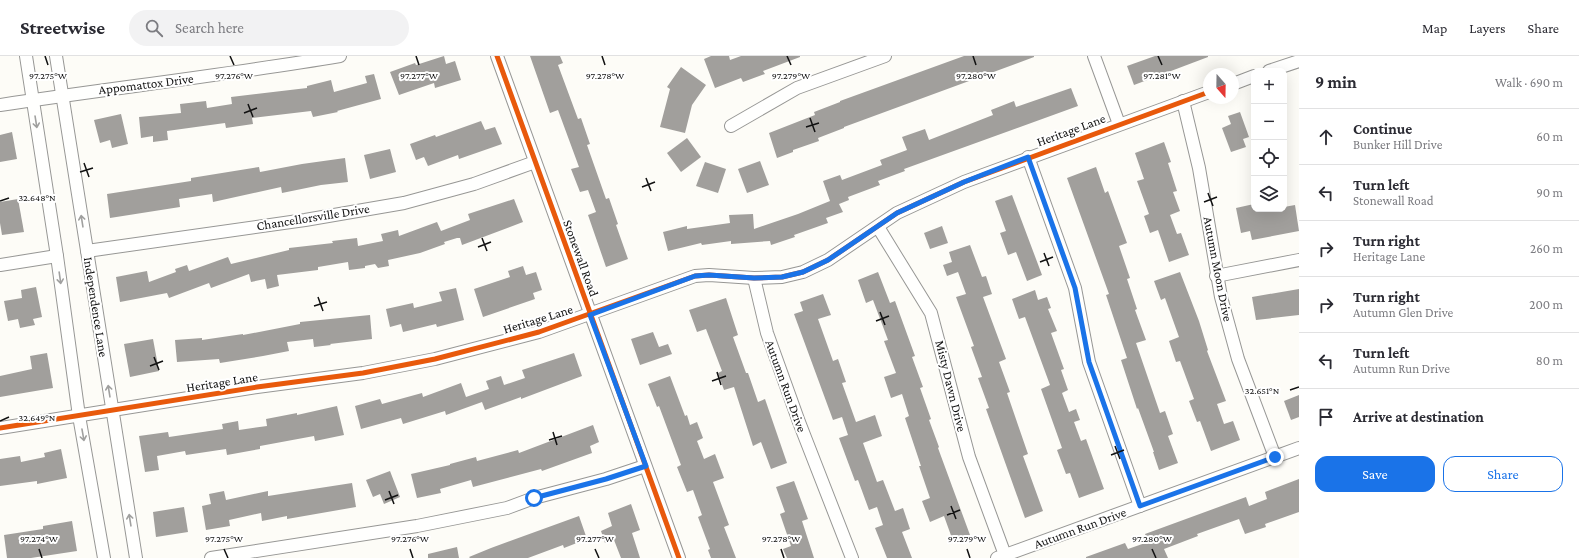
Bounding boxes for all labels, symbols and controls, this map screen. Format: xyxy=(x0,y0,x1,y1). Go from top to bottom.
search box xyxy=(129,10,409,46)
text: Streetwise xyxy=(20,17,105,38)
icon: search xyxy=(143,17,165,39)
text: Search here xyxy=(175,20,244,36)
text: Map xyxy=(1422,20,1447,36)
text: Layers xyxy=(1469,20,1506,36)
text: Share xyxy=(1528,20,1559,36)
north arrow xyxy=(1203,68,1239,104)
map controls xyxy=(1251,68,1287,212)
button: + xyxy=(1251,68,1287,104)
text: 97.275°W xyxy=(29,70,68,81)
text: 97.276°W xyxy=(215,70,254,81)
text: 97.277°W xyxy=(400,70,439,81)
text: 97.278°W xyxy=(586,70,625,81)
text: 97.279°W xyxy=(772,70,811,81)
text: 97.280°W xyxy=(956,70,997,81)
text: 97.281°W xyxy=(1143,70,1181,81)
street label: Appomattox Drive xyxy=(98,71,195,97)
text: 9 min xyxy=(1315,73,1357,92)
text: Walk · 690 m xyxy=(1495,75,1563,90)
button: − xyxy=(1251,104,1287,140)
street label: Heritage Lane xyxy=(1035,111,1108,149)
one-way arrow xyxy=(32,115,40,128)
text: Continue xyxy=(1353,121,1412,137)
icon: ahead xyxy=(1315,126,1337,148)
text: 60 m xyxy=(1536,129,1563,144)
text: Bunker Hill Drive xyxy=(1353,137,1442,152)
button: locate xyxy=(1251,140,1287,176)
button: layers xyxy=(1251,176,1287,212)
text: Turn left xyxy=(1353,177,1409,193)
icon: left xyxy=(1315,182,1337,204)
text: 90 m xyxy=(1536,185,1563,200)
text: 32.648°N xyxy=(18,192,56,203)
text: Stonewall Road xyxy=(1353,193,1434,208)
street label: Chancellorsville Drive xyxy=(255,201,371,233)
one-way arrow xyxy=(78,215,86,228)
street label: Autumn Moon Drive xyxy=(1200,215,1236,323)
street label: Stonewall Road xyxy=(560,218,602,299)
text: Turn right xyxy=(1353,233,1420,249)
icon: right xyxy=(1315,238,1337,260)
text: 260 m xyxy=(1530,241,1563,256)
text: Heritage Lane xyxy=(1353,249,1425,264)
street label: Independence Lane xyxy=(81,256,111,358)
one-way arrow xyxy=(56,271,64,284)
text: Turn right xyxy=(1353,289,1420,305)
icon: right xyxy=(1315,294,1337,316)
text: 200 m xyxy=(1529,297,1563,312)
street label: Heritage Lane xyxy=(501,301,575,337)
text: Autumn Glen Drive xyxy=(1353,305,1453,320)
street label: Autumn Run Drive xyxy=(762,338,810,434)
street label: Misty Dawn Drive xyxy=(932,339,970,434)
text: Turn left xyxy=(1353,345,1409,361)
icon: left xyxy=(1315,350,1337,372)
text: 80 m xyxy=(1536,353,1563,368)
text: Autumn Run Drive xyxy=(1353,361,1450,376)
street label: Heritage Lane xyxy=(185,369,259,395)
one-way arrow xyxy=(105,385,113,398)
text: 32.651°N xyxy=(1245,385,1280,396)
icon: arrive xyxy=(1315,406,1337,428)
text: Arrive at destination xyxy=(1353,409,1484,425)
text: 32.649°N xyxy=(19,412,56,423)
one-way arrow xyxy=(79,428,87,441)
route end xyxy=(1266,448,1284,466)
button: Save xyxy=(1315,456,1435,492)
button: Share xyxy=(1443,456,1563,492)
route start xyxy=(525,489,543,507)
street label: Autumn Run Drive xyxy=(1032,504,1128,552)
one-way arrow xyxy=(126,513,134,526)
text: 97.274°W xyxy=(20,533,59,544)
text: 97.275°W xyxy=(205,533,244,544)
text: 97.276°W xyxy=(391,533,430,544)
text: 97.277°W xyxy=(576,533,615,544)
text: 97.278°W xyxy=(762,533,801,544)
text: 97.279°W xyxy=(948,533,987,544)
text: 97.280°W xyxy=(1132,533,1173,544)

